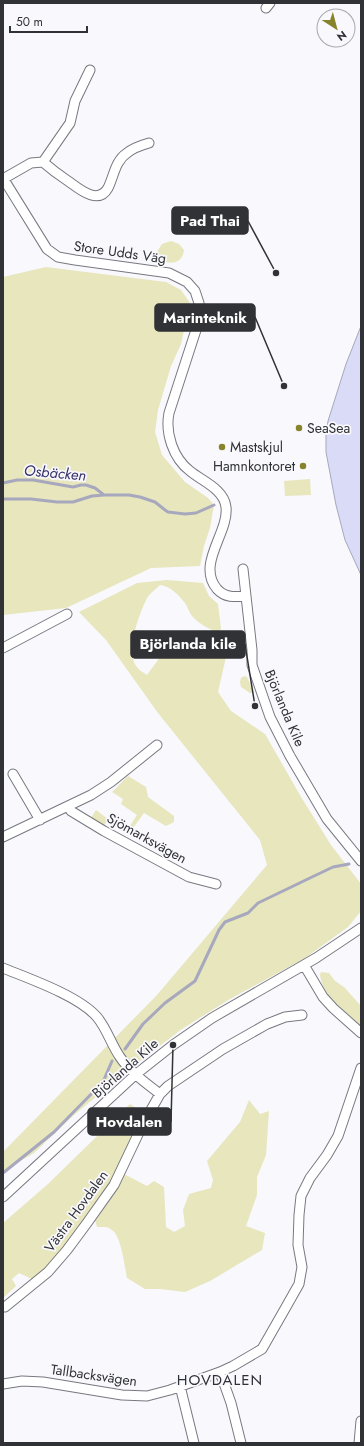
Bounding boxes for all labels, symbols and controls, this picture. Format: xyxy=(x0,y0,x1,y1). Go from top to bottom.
scale bar xyxy=(10,8,87,34)
north arrow xyxy=(316,8,356,48)
text: 50 m xyxy=(16,13,43,31)
text: N xyxy=(334,27,350,45)
callout: Pad Thai xyxy=(172,207,248,234)
text: Pad Thai xyxy=(180,210,240,232)
street label: Store Udds Väg xyxy=(72,236,168,268)
callout: Marinteknik xyxy=(155,304,255,331)
text: Marinteknik xyxy=(163,307,247,329)
place label: SeaSea xyxy=(307,418,350,438)
marker: SeaSea xyxy=(294,423,304,433)
place label: Mastskjul xyxy=(230,437,283,457)
marker: Mastskjul xyxy=(217,442,227,452)
place label: Hamnkontoret xyxy=(213,456,296,476)
water label: Osbäcken xyxy=(23,459,87,487)
marker: Hamnkontoret xyxy=(298,461,308,471)
callout: Björlanda kile xyxy=(131,631,245,658)
text: Björlanda kile xyxy=(139,633,237,655)
street label: Björlanda Kile xyxy=(260,666,310,750)
street label: Sjömarksvägen xyxy=(103,808,191,868)
street label: Björlanda Kile xyxy=(88,1034,162,1102)
callout: Hovdalen xyxy=(88,1108,171,1135)
text: Hovdalen xyxy=(96,1111,162,1133)
street label: Västra Hovdalen xyxy=(39,1166,113,1256)
street label: Tallbacksvägen xyxy=(50,1359,138,1391)
district label: HOVDALEN xyxy=(177,1369,263,1391)

